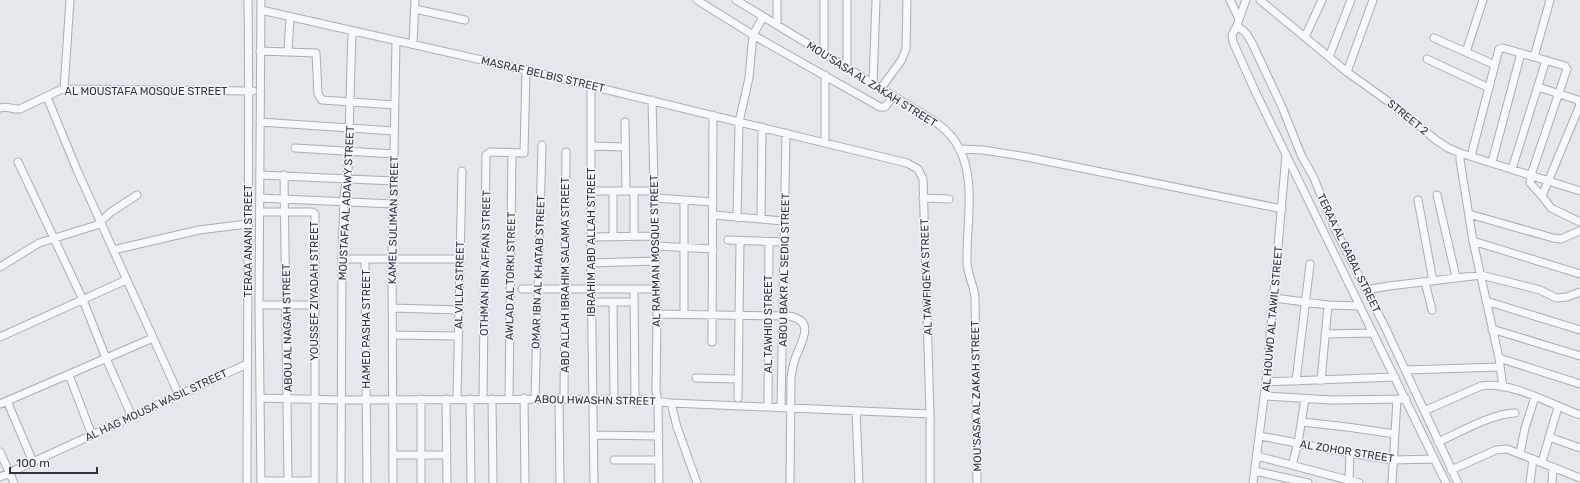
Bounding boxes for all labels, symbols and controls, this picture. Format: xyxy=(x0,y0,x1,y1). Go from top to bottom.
street label: MOU'SASA AL ZAKAH STREET xyxy=(804,39,940,130)
street label: MASRAF BELBIS STREET xyxy=(480,54,607,95)
street label: AL MOUSTAFA MOSQUE STREET xyxy=(65,85,228,98)
street label: STREET 2 xyxy=(1385,97,1431,138)
street label: MOUSTAFA AL ADAWY STREET xyxy=(336,125,357,281)
street label: KAMEL SULIMAN STREET xyxy=(386,155,401,284)
street label: IBRAHIM ABD ALLAH STREET xyxy=(585,167,598,317)
street label: AL RAHMAN MOSQUE STREET xyxy=(648,174,663,327)
street label: ABD ALLAH IBRAHIM SALAMA STREET xyxy=(559,176,572,373)
street label: TERAA ANANI STREET xyxy=(242,184,255,297)
street label: OTHMAN IBN AFFAN STREET xyxy=(478,189,493,336)
street label: TERAA AL GABAL STREET xyxy=(1314,191,1383,316)
street label: ABOU BAKR AL SEDIQ STREET xyxy=(777,192,792,347)
street label: OMAR IBN AL KHATAB STREET xyxy=(529,194,548,349)
street label: AWLAD AL TORKI STREET xyxy=(503,211,518,340)
street label: AL TAWFIQEYA STREET xyxy=(918,218,935,336)
street label: YOUSSEF ZIYADAH STREET xyxy=(308,220,321,361)
street label: AL VILLA STREET xyxy=(452,240,467,329)
street label: AL HOUWD AL TAWIL STREET xyxy=(1260,245,1285,393)
street label: ABOU AL NAGAH STREET xyxy=(280,263,295,392)
street label: HAMED PASHA STREET xyxy=(360,269,373,389)
street label: AL TAWHID STREET xyxy=(762,274,775,373)
street label: MOU'SASA AL ZAKAH STREET xyxy=(969,320,984,472)
street label: AL HAG MOUSA WASIL STREET xyxy=(83,366,230,444)
street label: ABOU HWASHN STREET xyxy=(534,393,656,408)
street label: AL ZOHOR STREET xyxy=(1299,438,1396,465)
scale bar xyxy=(10,449,97,475)
text: 100 m xyxy=(16,456,50,470)

